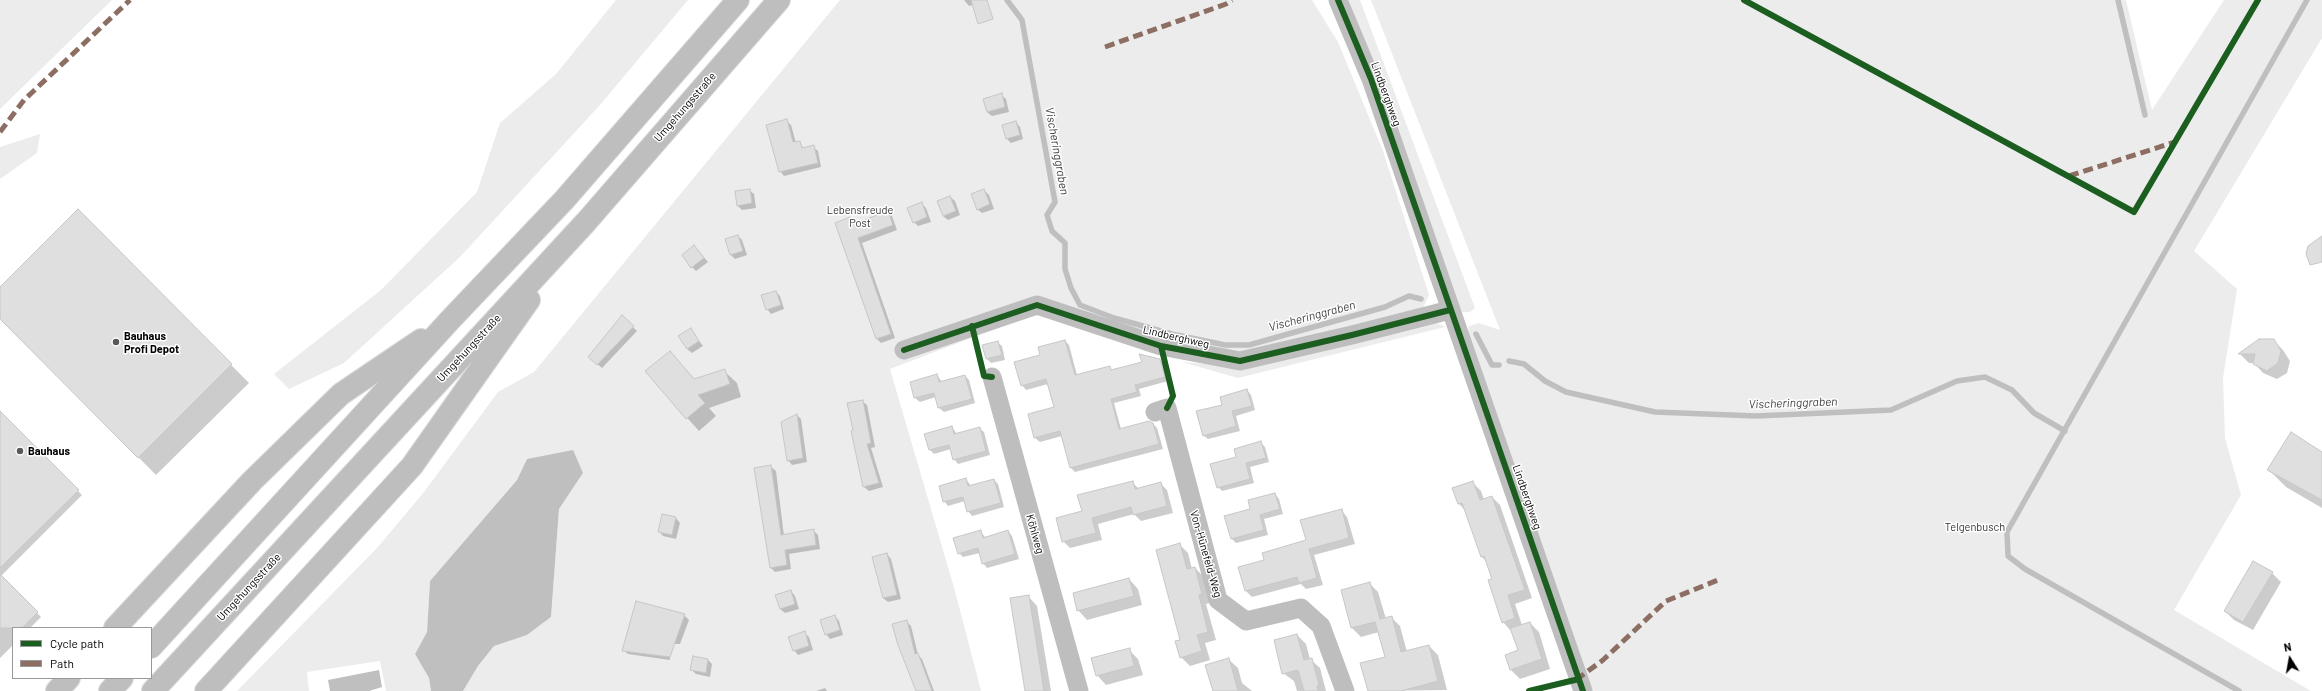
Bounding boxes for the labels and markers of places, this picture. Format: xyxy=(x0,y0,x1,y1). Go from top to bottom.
place label: Bauhaus Profi Depot xyxy=(124,329,179,355)
marker: Bauhaus Profi Depot xyxy=(111,337,121,347)
place label: Bauhaus xyxy=(28,444,70,458)
marker: Bauhaus xyxy=(15,446,25,456)

